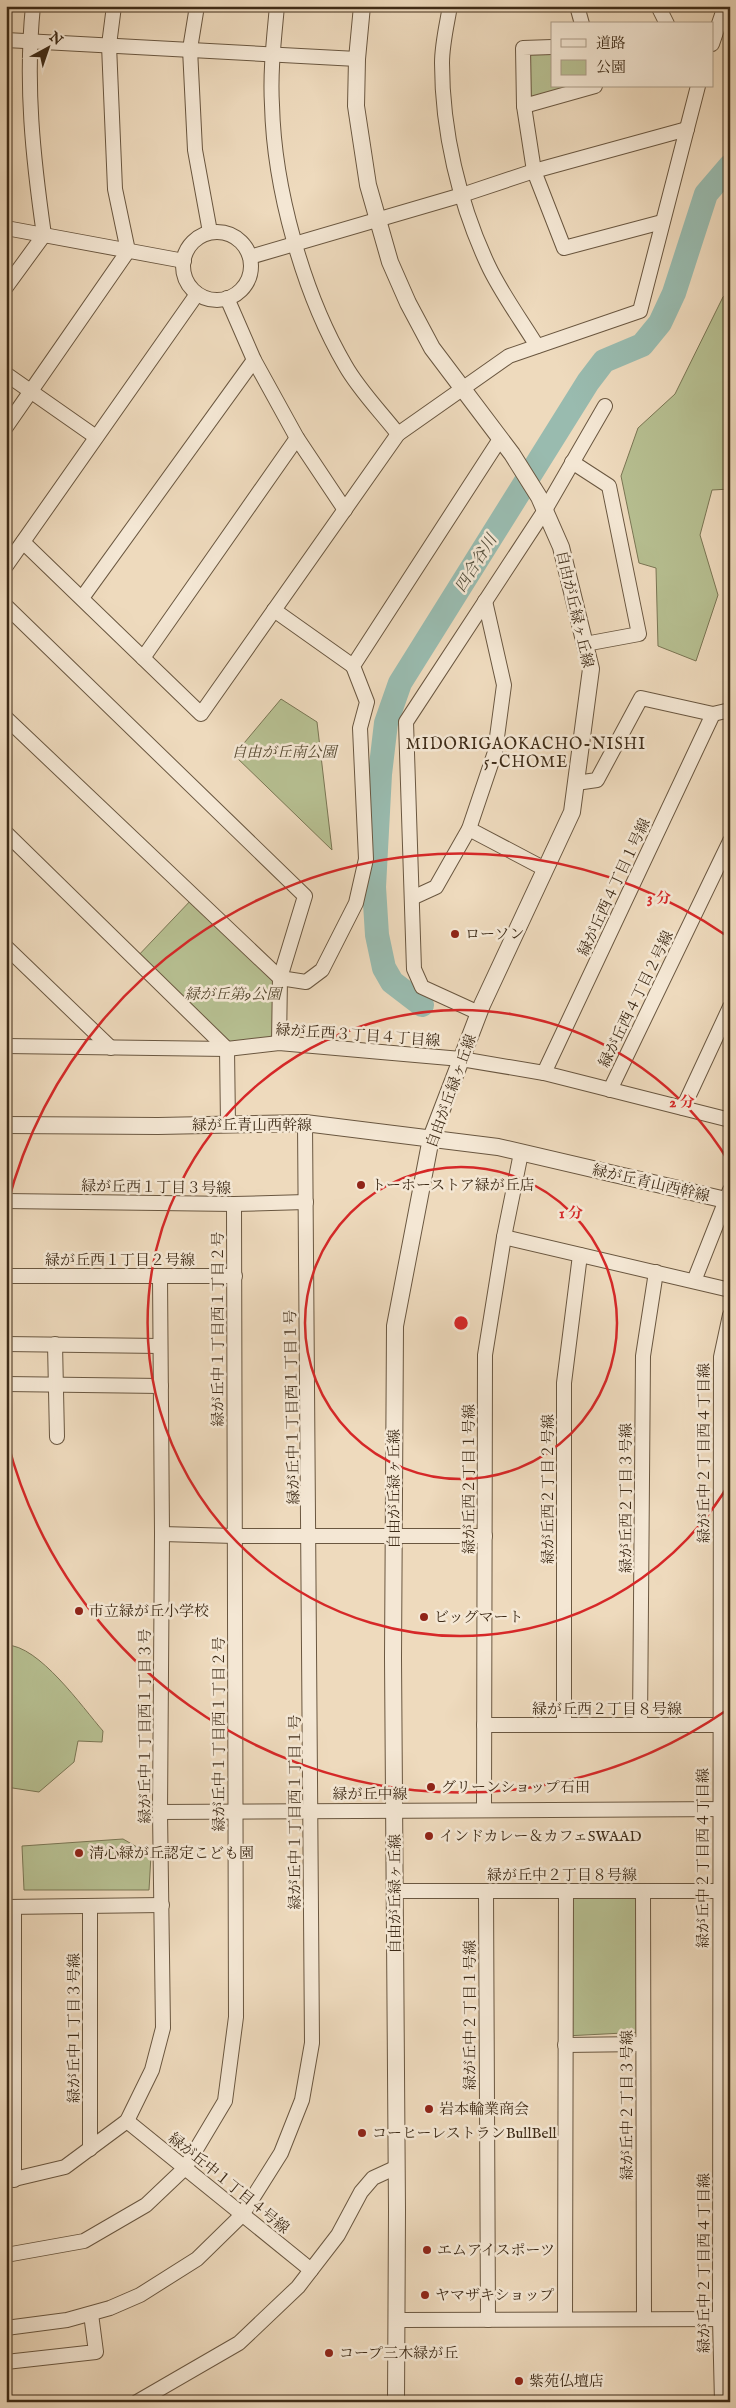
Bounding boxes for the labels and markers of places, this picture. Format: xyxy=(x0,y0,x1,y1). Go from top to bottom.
place label: ローソン xyxy=(465,925,524,944)
marker: ローソン xyxy=(449,928,461,940)
place label: トーホーストア緑が丘店 xyxy=(371,1176,535,1195)
marker: トーホーストア緑が丘店 xyxy=(355,1179,367,1191)
centre of rings xyxy=(452,1314,470,1332)
place label: 市立緑が丘小学校 xyxy=(89,1602,209,1621)
marker: 市立緑が丘小学校 xyxy=(73,1605,85,1617)
place label: ビッグマート xyxy=(434,1608,523,1627)
marker: ビッグマート xyxy=(418,1611,430,1623)
place label: グリーンショップ石田 xyxy=(441,1778,590,1797)
marker: グリーンショップ石田 xyxy=(425,1781,437,1793)
place label: インドカレー＆カフェSWAAD xyxy=(439,1827,641,1846)
marker: インドカレー＆カフェSWAAD xyxy=(423,1830,435,1842)
place label: 清心緑が丘認定こども園 xyxy=(89,1844,254,1863)
marker: 清心緑が丘認定こども園 xyxy=(73,1847,85,1859)
place label: 岩本輪業商会 xyxy=(439,2100,529,2119)
marker: 岩本輪業商会 xyxy=(423,2103,435,2115)
place label: コーヒーレストランBullBell xyxy=(372,2124,557,2143)
marker: コーヒーレストランBullBell xyxy=(356,2127,368,2139)
place label: エムアイスポーツ xyxy=(437,2241,555,2260)
marker: エムアイスポーツ xyxy=(421,2244,433,2256)
place label: ヤマザキショップ xyxy=(435,2286,555,2305)
marker: ヤマザキショップ xyxy=(419,2289,431,2301)
place label: コープ三木緑が丘 xyxy=(339,2344,458,2363)
marker: コープ三木緑が丘 xyxy=(323,2347,335,2359)
place label: 紫苑仏壇店 xyxy=(529,2372,604,2391)
marker: 紫苑仏壇店 xyxy=(513,2375,525,2387)

